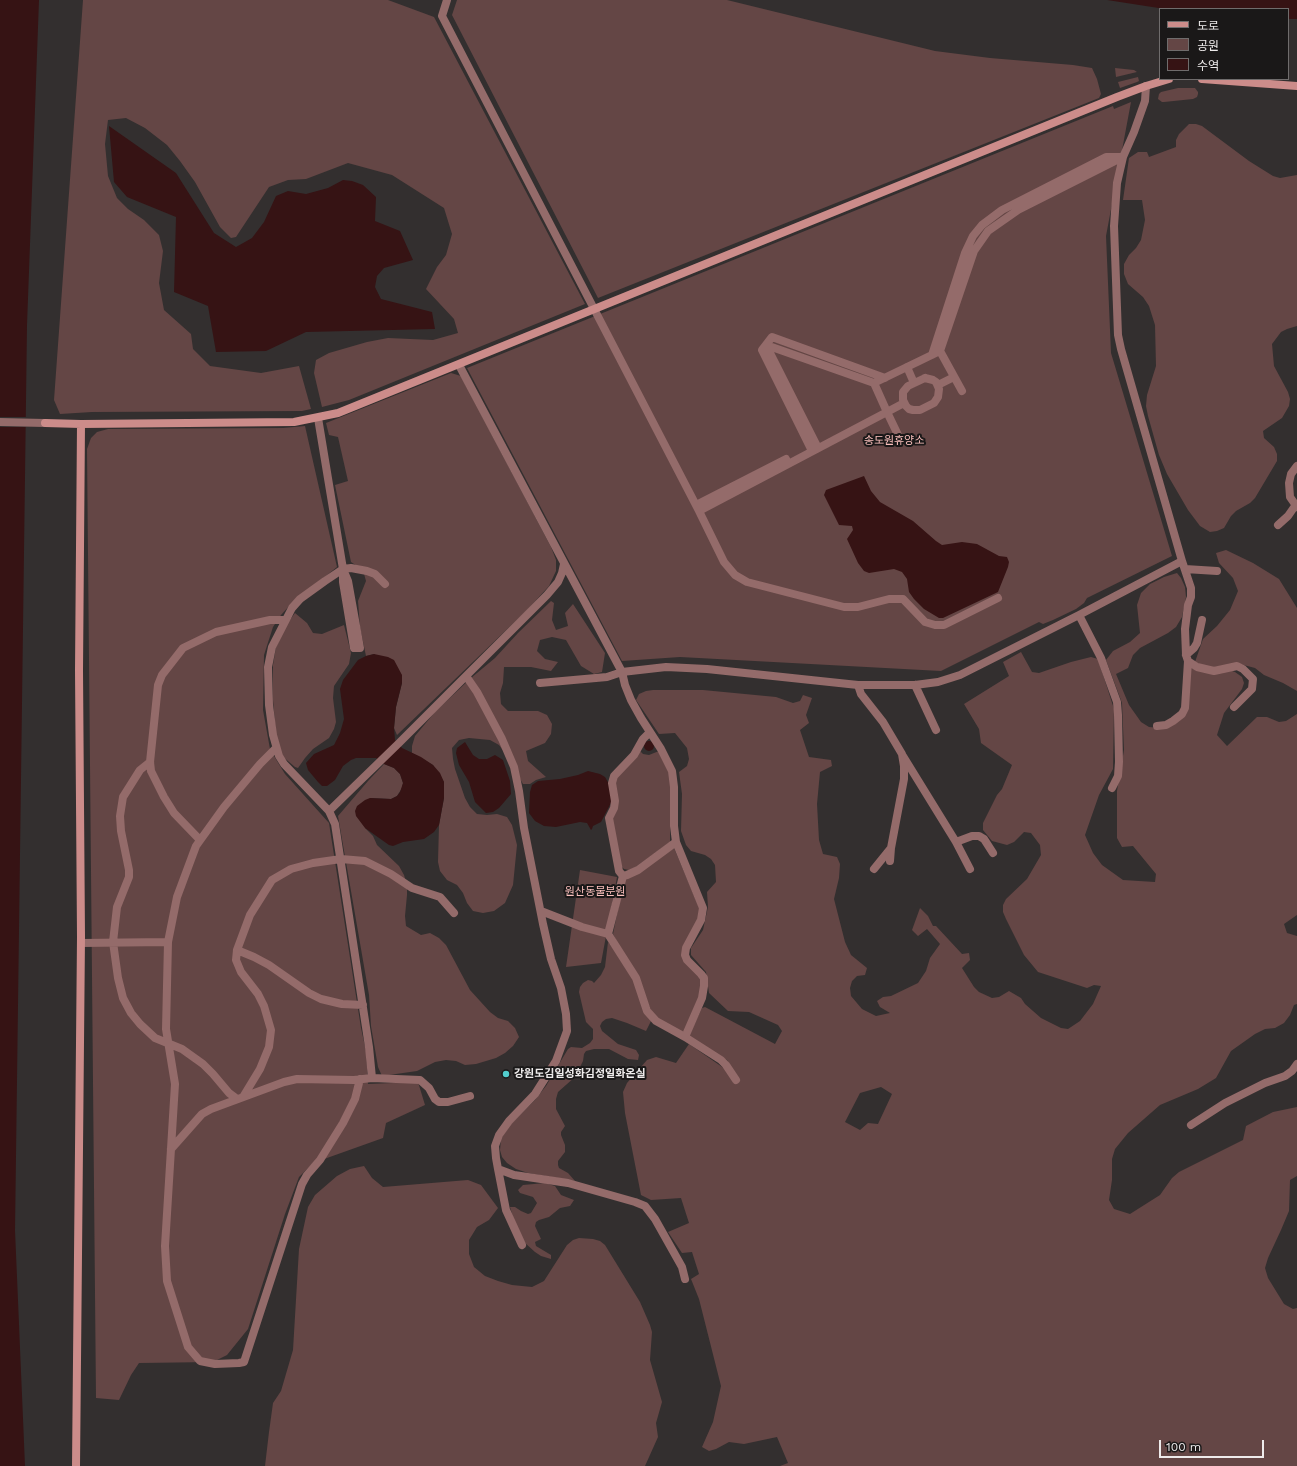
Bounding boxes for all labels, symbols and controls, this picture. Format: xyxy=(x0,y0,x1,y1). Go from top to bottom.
legend xyxy=(1159,8,1289,80)
text: 도로 xyxy=(1197,19,1219,33)
text: 공원 xyxy=(1197,39,1219,53)
text: 수역 xyxy=(1197,59,1219,73)
park label: 송도원휴양소 xyxy=(864,434,924,448)
park label: 원산동물분원 xyxy=(565,885,625,899)
place label: 강원도김일성화김정일화온실 xyxy=(514,1067,646,1081)
marker: 강원도김일성화김정일화온실 xyxy=(501,1069,511,1079)
scale bar xyxy=(1161,1432,1266,1458)
text: 100 m xyxy=(1166,1440,1201,1454)

